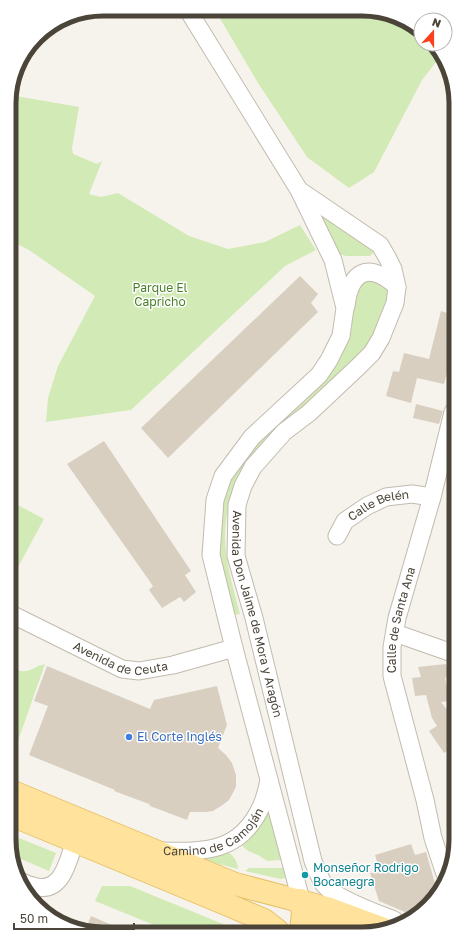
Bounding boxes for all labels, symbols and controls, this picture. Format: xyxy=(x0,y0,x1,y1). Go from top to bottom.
north arrow xyxy=(413,12,453,52)
text: N xyxy=(431,15,443,30)
park label: Parque El Capricho xyxy=(133,280,188,309)
street label: Calle Belén xyxy=(345,486,410,524)
street label: Avenida Don Jaime de Mora y Aragón xyxy=(229,510,286,719)
street label: Calle de Santa Ana xyxy=(384,565,418,673)
street label: Avenida de Ceuta xyxy=(71,638,169,678)
place label: El Corte Inglés xyxy=(137,729,222,744)
marker: El Corte Inglés xyxy=(124,732,134,742)
street label: Camino de Camoján xyxy=(163,805,266,858)
place label: Monseñor Rodrigo Bocanegra xyxy=(313,860,419,889)
marker: Monseñor Rodrigo Bocanegra xyxy=(300,870,310,880)
scale bar xyxy=(14,905,134,931)
text: 50 m xyxy=(20,911,48,926)

